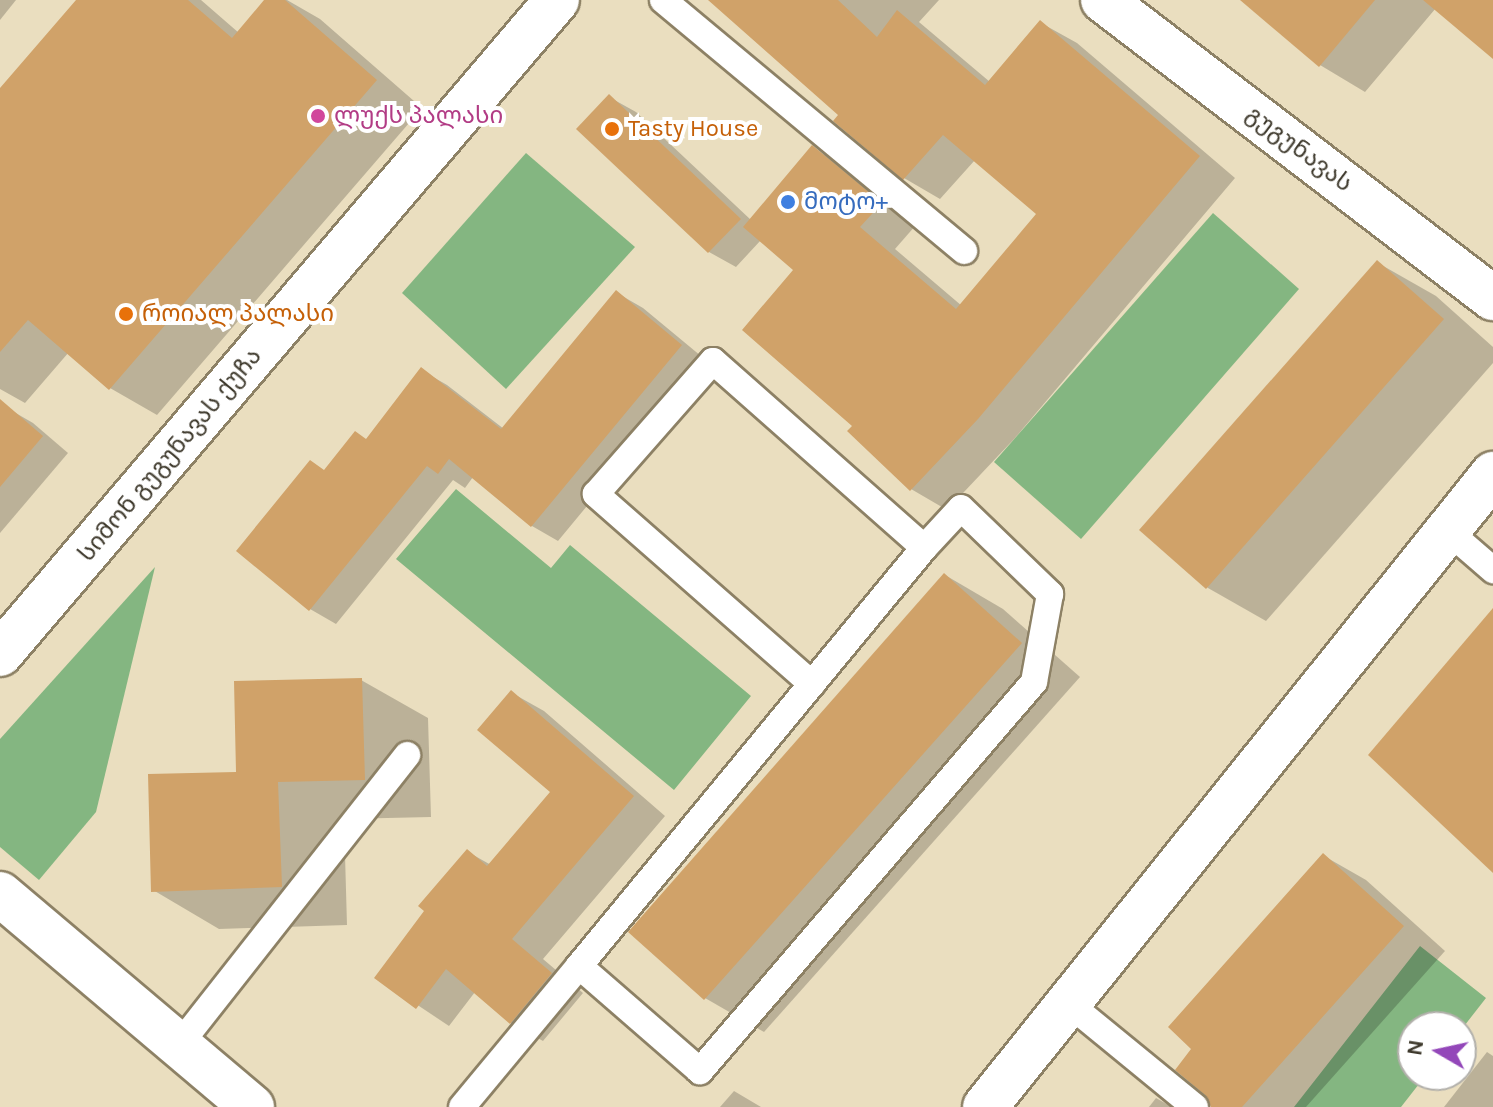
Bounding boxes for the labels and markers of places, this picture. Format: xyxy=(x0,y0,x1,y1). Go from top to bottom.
place label: ლუქს პალასი xyxy=(334,102,503,130)
marker: ლუქს პალასი xyxy=(309,107,327,125)
place label: Tasty House xyxy=(628,115,758,143)
marker: Tasty House xyxy=(603,120,621,138)
place label: მოტო+ xyxy=(804,188,888,216)
marker: მოტო+ xyxy=(779,193,797,211)
place label: როიალ პალასი xyxy=(142,300,334,328)
marker: როიალ პალასი xyxy=(117,305,135,323)

